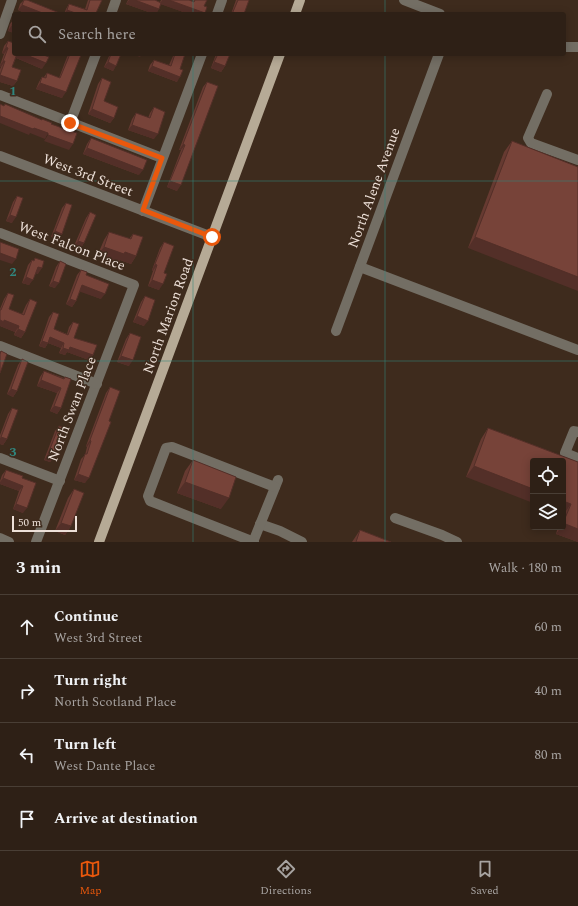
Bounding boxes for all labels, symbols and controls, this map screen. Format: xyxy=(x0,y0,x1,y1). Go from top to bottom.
search box xyxy=(12,12,566,56)
icon: search xyxy=(26,23,48,45)
text: Search here xyxy=(58,23,136,46)
text: 1 xyxy=(9,81,17,101)
route end xyxy=(61,114,79,132)
street label: North Alene Avenue xyxy=(342,125,406,251)
street label: West 3rd Street xyxy=(40,148,136,202)
street label: West Falcon Place xyxy=(15,216,129,276)
route start xyxy=(203,228,221,246)
street label: North Marion Road xyxy=(137,255,199,377)
text: 2 xyxy=(9,262,17,282)
street label: North Swan Place xyxy=(42,353,102,465)
text: 3 xyxy=(9,442,17,462)
map controls xyxy=(530,458,566,530)
button: locate xyxy=(530,458,566,494)
button: layers xyxy=(530,494,566,530)
scale bar xyxy=(12,514,77,533)
text: 50 m xyxy=(18,514,41,531)
text: 3 min xyxy=(16,555,61,581)
text: Walk · 180 m xyxy=(488,558,562,578)
text: Continue xyxy=(54,605,119,628)
icon: ahead xyxy=(16,616,38,638)
text: 60 m xyxy=(535,617,562,637)
text: West 3rd Street xyxy=(54,628,142,648)
text: Turn right xyxy=(54,669,127,692)
icon: right xyxy=(16,680,38,702)
text: 40 m xyxy=(535,681,562,701)
text: North Scotland Place xyxy=(54,692,176,712)
text: Turn left xyxy=(54,733,116,756)
icon: left xyxy=(16,744,38,766)
text: 80 m xyxy=(535,745,562,765)
text: West Dante Place xyxy=(54,756,155,776)
text: Arrive at destination xyxy=(54,807,198,830)
icon: arrive xyxy=(16,808,38,830)
tab: Map xyxy=(79,858,102,899)
tab: Directions xyxy=(260,858,312,899)
tab: Saved xyxy=(470,858,499,899)

